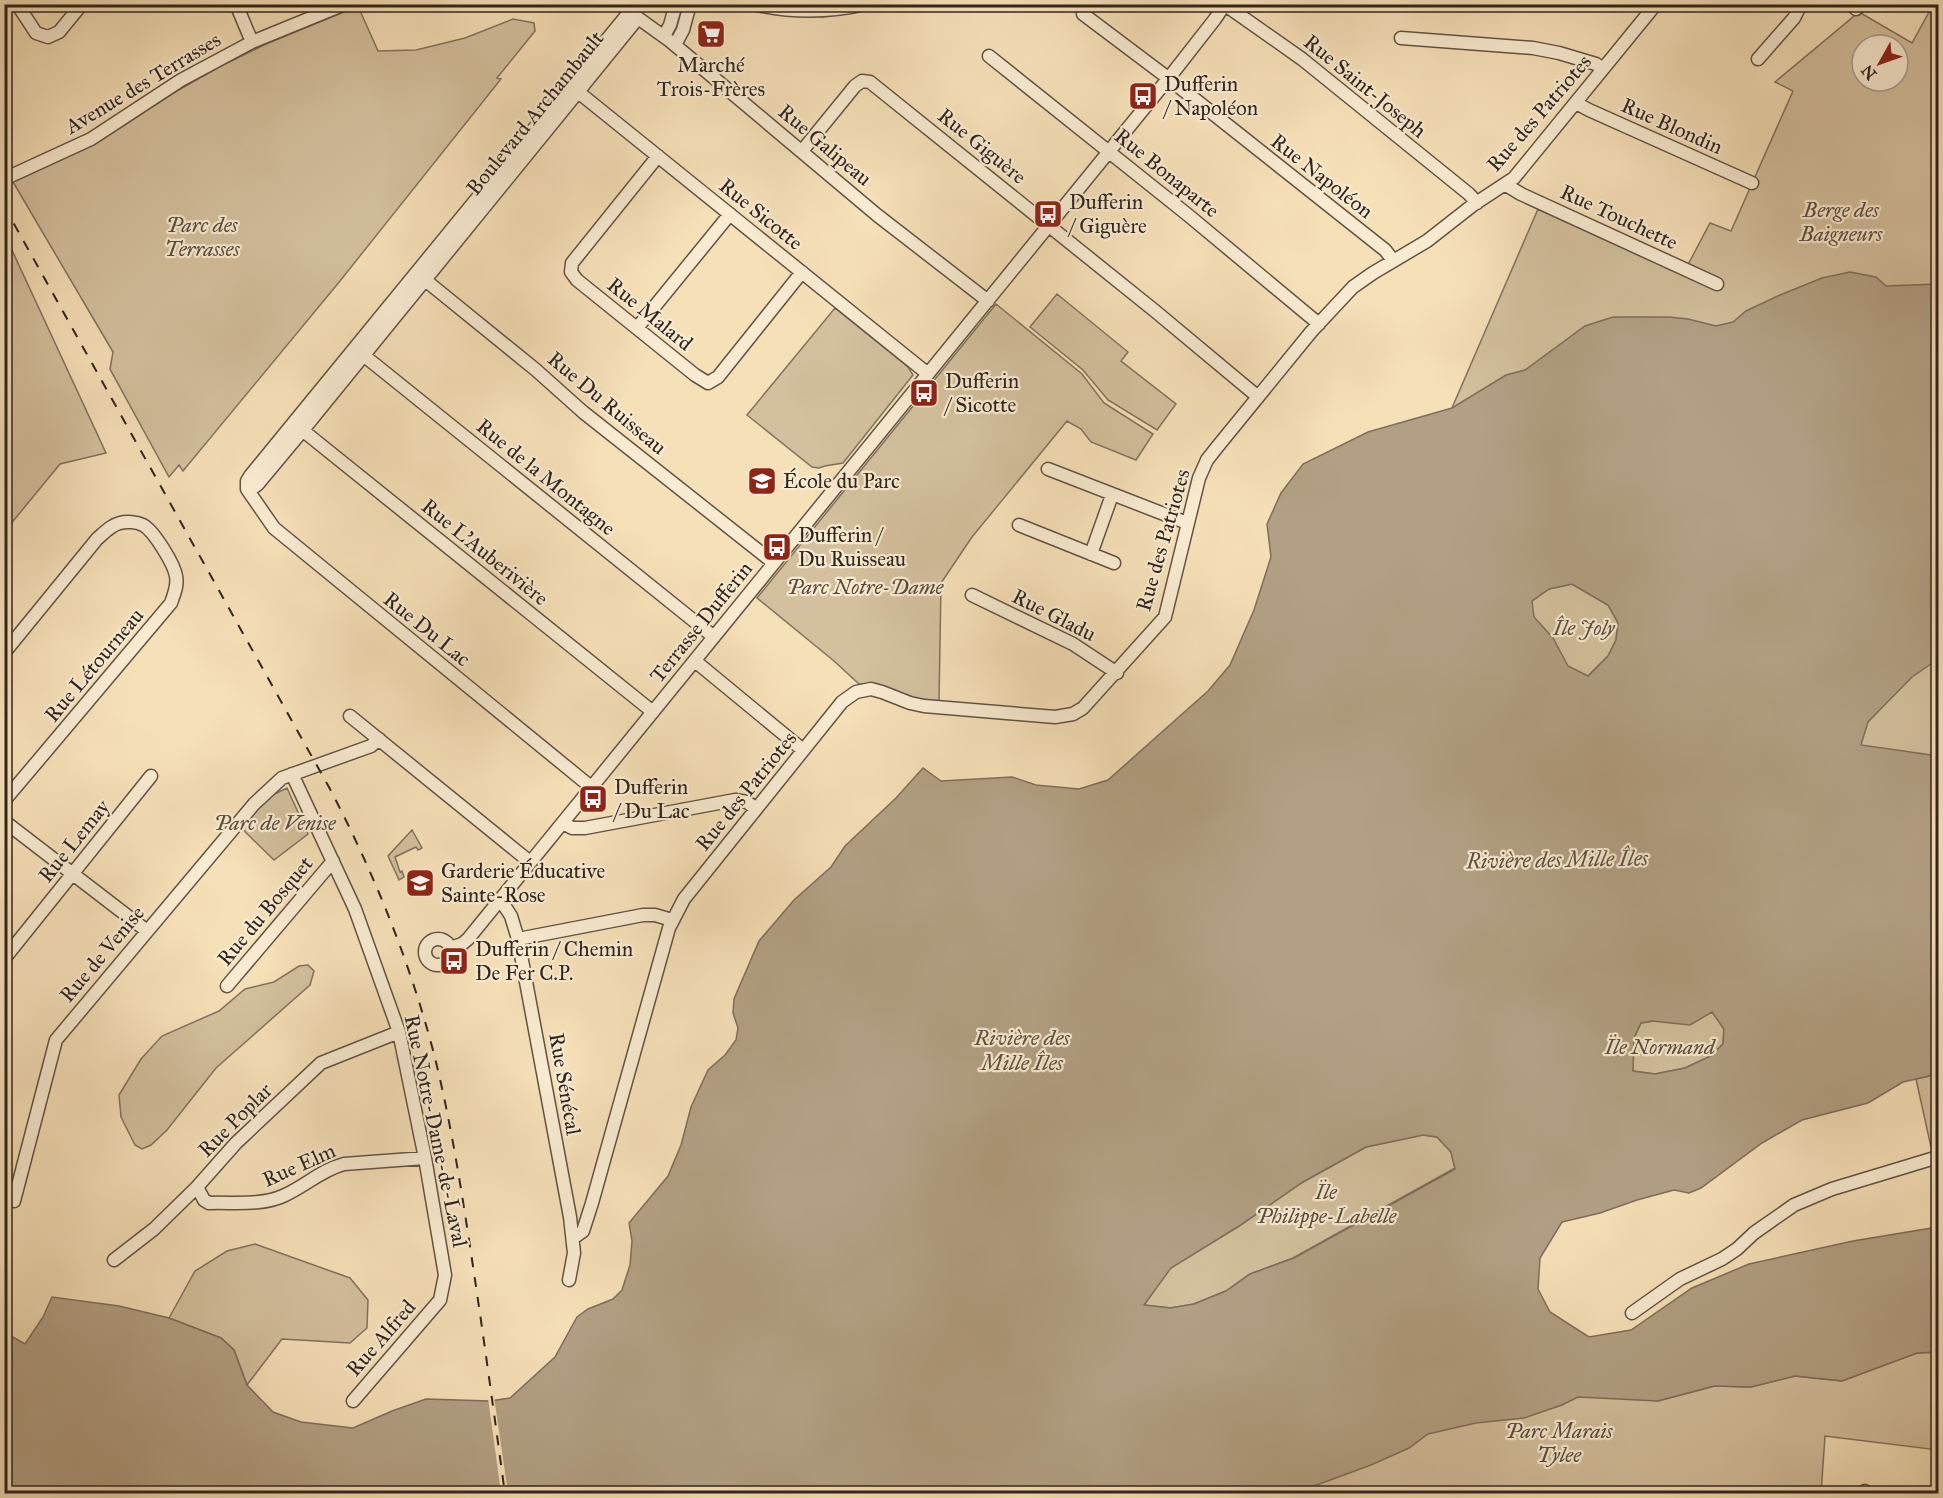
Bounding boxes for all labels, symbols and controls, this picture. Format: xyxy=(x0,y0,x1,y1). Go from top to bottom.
supermarket icon: Marché Trois-Frères xyxy=(695,18,727,50)
street label: Boulevard Archambault xyxy=(461,25,610,200)
street label: Avenue des Terrasses xyxy=(60,26,225,140)
street label: Rue Saint-Joseph xyxy=(1298,29,1432,144)
north arrow xyxy=(1850,33,1910,93)
street label: Rue des Patriotes xyxy=(1481,49,1597,177)
place label: Marché Trois-Frères xyxy=(657,52,765,102)
text: N xyxy=(1857,61,1881,84)
place label: Dufferin / Napoléon xyxy=(1162,71,1258,121)
bus stop icon: Dufferin / Napoléon xyxy=(1127,80,1159,112)
street label: Rue Blondin xyxy=(1617,92,1727,160)
street label: Rue Galipeau xyxy=(773,98,877,192)
street label: Rue Giguère xyxy=(932,102,1032,190)
street label: Rue Bonaparte xyxy=(1109,123,1225,223)
street label: Rue Napoléon xyxy=(1266,128,1378,224)
street label: Rue Sicotte xyxy=(714,172,808,256)
street label: Rue Touchette xyxy=(1556,178,1682,256)
place label: Dufferin / Giguère xyxy=(1067,189,1147,239)
park label: Berge des Baigneurs xyxy=(1799,197,1883,247)
bus stop icon: Dufferin / Giguère xyxy=(1032,198,1064,230)
park label: Parc des Terrasses xyxy=(165,212,240,262)
street label: Rue Malard xyxy=(602,272,698,357)
street label: Rue Du Ruisseau xyxy=(542,346,672,460)
place label: Dufferin / Sicotte xyxy=(943,368,1019,418)
bus stop icon: Dufferin / Sicotte xyxy=(908,377,940,409)
street label: Rue de la Montagne xyxy=(471,413,621,541)
school or university icon: École du Parc xyxy=(746,465,778,497)
street label: Rue des Patriotes xyxy=(1130,466,1196,614)
place label: École du Parc xyxy=(783,467,900,494)
street label: Rue L'Auberivière xyxy=(416,493,554,611)
place label: Dufferin / Du Ruisseau xyxy=(798,522,906,572)
bus stop icon: Dufferin / Du Ruisseau xyxy=(761,531,793,563)
street label: Terrasse Dufferin xyxy=(644,556,758,688)
park label: Parc Notre-Dame xyxy=(787,574,945,600)
street label: Rue Gladu xyxy=(1008,583,1100,647)
street label: Rue Du Lac xyxy=(378,586,476,672)
street label: Rue Létourneau xyxy=(39,603,149,727)
park label: Île Joly xyxy=(1552,615,1616,641)
street label: Rue des Patriotes xyxy=(690,726,802,856)
place label: Dufferin / Du Lac xyxy=(612,774,690,824)
bus stop icon: Dufferin / Du Lac xyxy=(577,783,609,815)
street label: Rue Lemay xyxy=(33,793,116,888)
park label: Parc de Venise xyxy=(214,810,337,836)
water label: Rivière des Mille Îles xyxy=(1465,844,1649,875)
street label: Rue du Bosquet xyxy=(212,851,319,971)
place label: Garderie Éducative Sainte-Rose xyxy=(441,857,605,908)
school or university icon: Garderie Éducative Sainte-Rose xyxy=(404,867,436,899)
street label: Rue de Venise xyxy=(54,900,150,1008)
place label: Dufferin / Chemin De Fer C.P. xyxy=(475,936,633,986)
bus stop icon: Dufferin / Chemin De Fer C.P. xyxy=(438,945,470,977)
street label: Rue Notre-Dame-de-Laval xyxy=(399,1012,473,1250)
water label: Rivière des Mille Îles xyxy=(973,1024,1070,1076)
street label: Rue Sénécal xyxy=(543,1031,587,1137)
park label: Ïle Normand xyxy=(1604,1034,1717,1060)
street label: Rue Poplar xyxy=(193,1077,278,1162)
street label: Rue Elm xyxy=(258,1137,340,1193)
park label: Ïle Philippe-Labelle xyxy=(1256,1179,1398,1229)
street label: Rue Alfred xyxy=(341,1294,422,1382)
park label: Parc Marais Tylee xyxy=(1505,1418,1614,1468)

